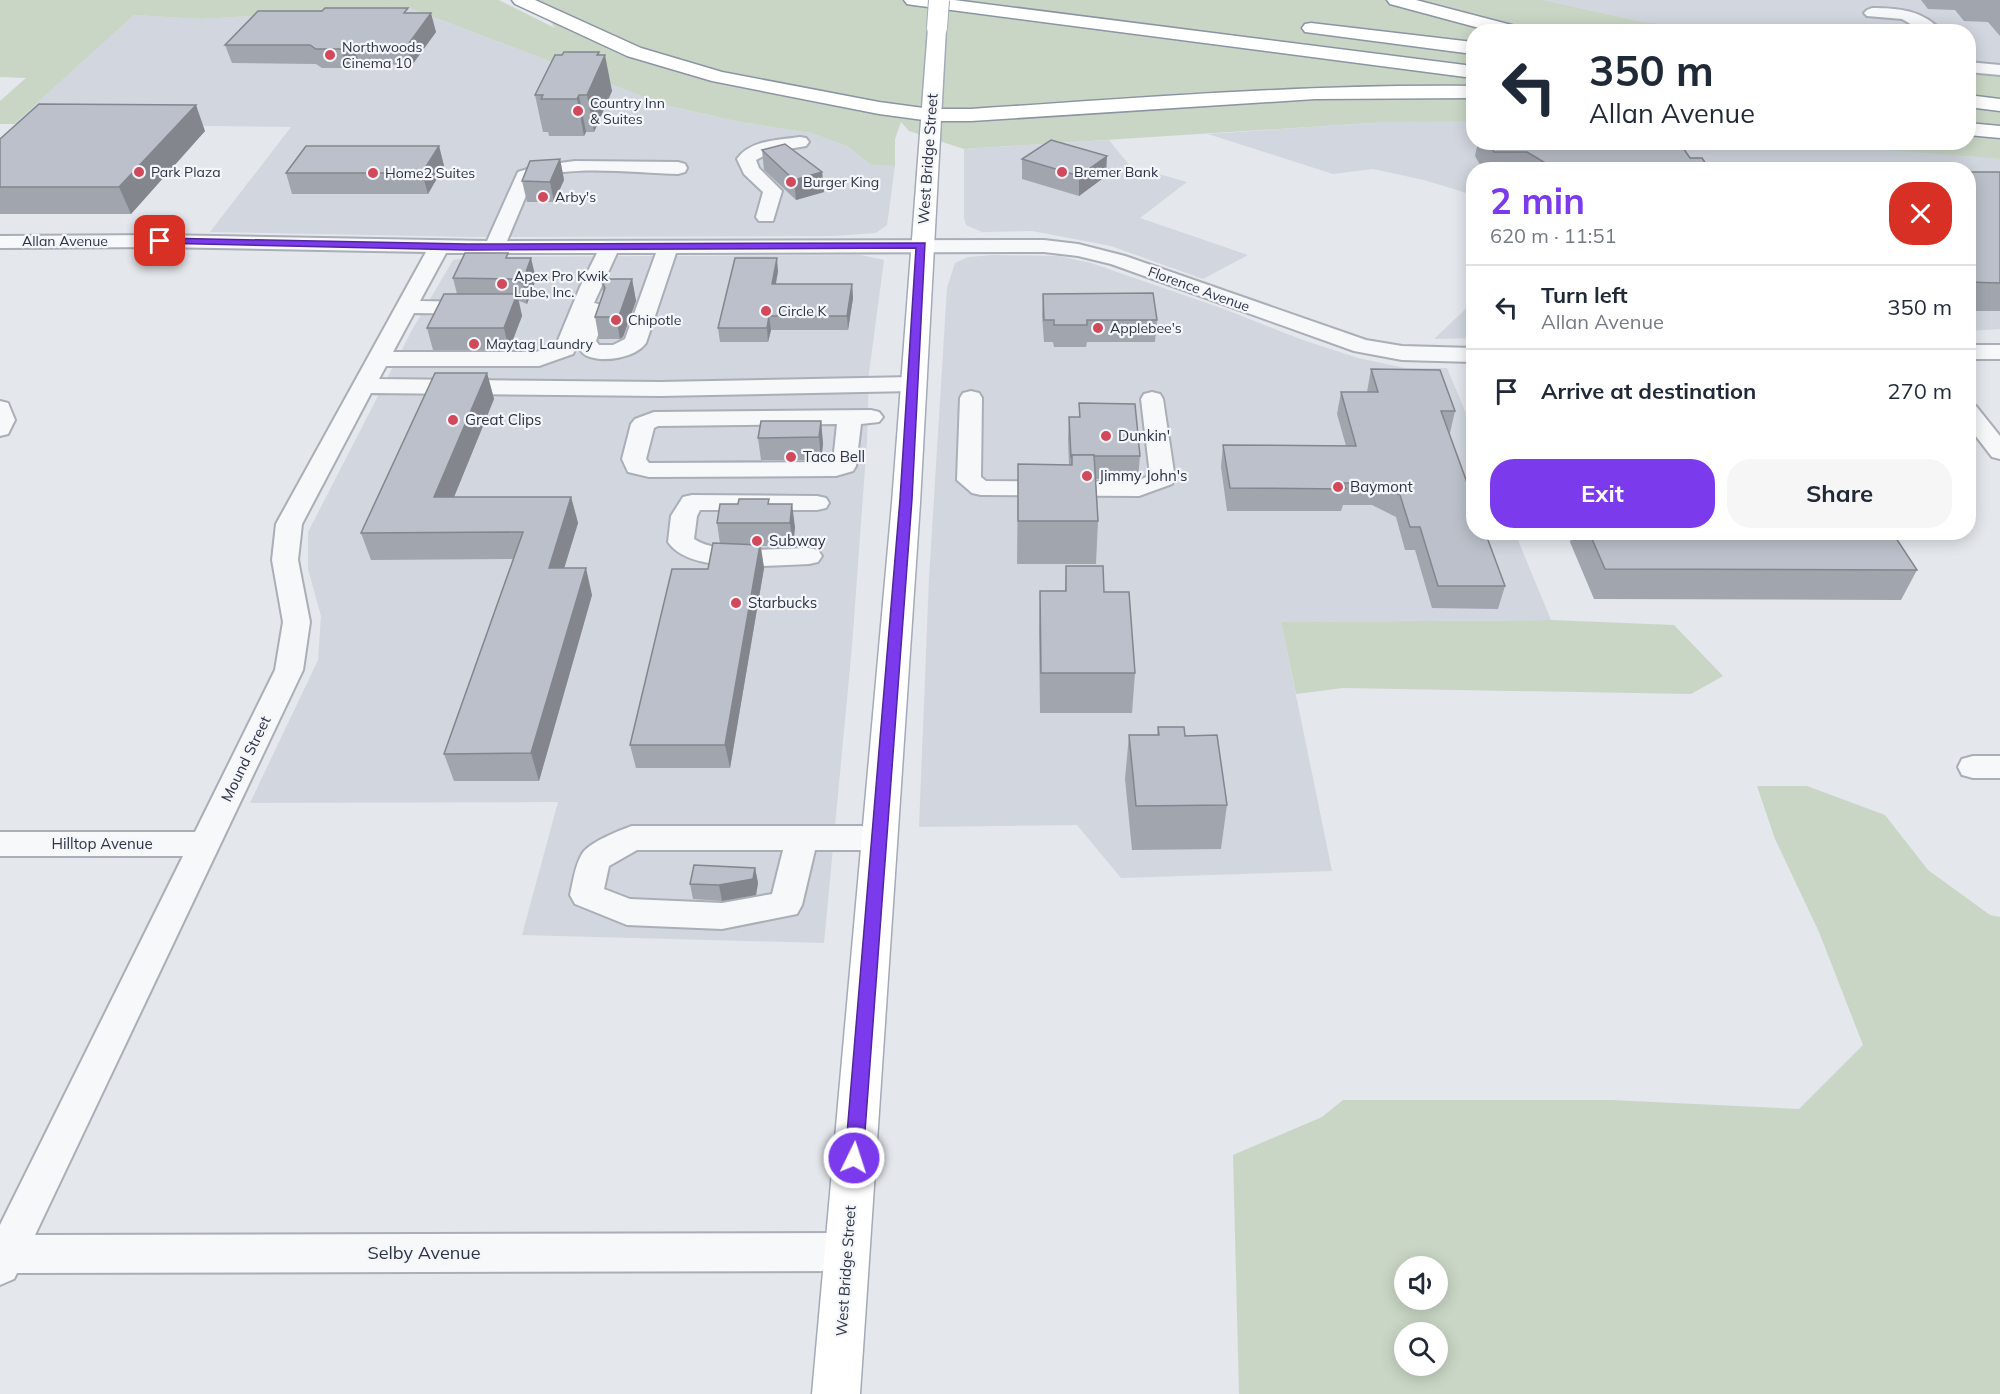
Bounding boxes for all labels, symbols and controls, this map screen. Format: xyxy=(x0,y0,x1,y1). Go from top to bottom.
place label: Northwoods Cinema 10 xyxy=(342,38,422,72)
text: 350 m xyxy=(1589,44,1714,97)
marker: Northwoods Cinema 10 xyxy=(323,48,337,62)
icon: left xyxy=(1490,48,1568,126)
street label: West Bridge Street xyxy=(913,93,942,225)
place label: Country Inn & Suites xyxy=(590,94,665,128)
text: Allan Avenue xyxy=(1589,96,1755,130)
marker: Country Inn & Suites xyxy=(571,104,585,118)
place label: Park Plaza xyxy=(151,163,221,181)
place label: Bremer Bank xyxy=(1074,163,1159,181)
place label: Home2 Suites xyxy=(385,164,475,182)
marker: Park Plaza xyxy=(132,165,146,179)
marker: Bremer Bank xyxy=(1055,165,1069,179)
marker: Home2 Suites xyxy=(366,166,380,180)
place label: Burger King xyxy=(803,173,879,191)
marker: Burger King xyxy=(784,175,798,189)
text: 2 min xyxy=(1490,178,1585,223)
button: close xyxy=(1889,182,1952,245)
place label: Arby's xyxy=(555,188,596,206)
marker: Arby's xyxy=(536,190,550,204)
pin xyxy=(134,215,185,266)
text: 620 m · 11:51 xyxy=(1490,223,1616,248)
icon: arrive xyxy=(143,224,176,257)
street label: Allan Avenue xyxy=(22,232,108,250)
street label: Florence Avenue xyxy=(1146,262,1252,316)
place label: Apex Pro Kwik Lube, Inc. xyxy=(514,267,609,301)
marker: Apex Pro Kwik Lube, Inc. xyxy=(495,277,509,291)
text: Turn left xyxy=(1541,281,1628,309)
icon: left xyxy=(1490,291,1523,324)
text: 350 m xyxy=(1887,293,1952,321)
place label: Circle K xyxy=(778,302,827,320)
marker: Circle K xyxy=(759,304,773,318)
text: Allan Avenue xyxy=(1541,309,1664,334)
place label: Chipotle xyxy=(628,311,681,329)
marker: Chipotle xyxy=(609,313,623,327)
place label: Applebee's xyxy=(1110,319,1182,337)
marker: Applebee's xyxy=(1091,321,1105,335)
place label: Maytag Laundry xyxy=(486,335,594,353)
marker: Maytag Laundry xyxy=(467,337,481,351)
icon: arrive xyxy=(1490,375,1523,408)
text: Arrive at destination xyxy=(1541,377,1756,405)
text: 270 m xyxy=(1887,377,1952,405)
place label: Great Clips xyxy=(465,410,541,429)
marker: Great Clips xyxy=(446,413,460,427)
place label: Dunkin' xyxy=(1118,426,1170,445)
marker: Dunkin' xyxy=(1099,429,1113,443)
place label: Taco Bell xyxy=(803,447,865,466)
marker: Taco Bell xyxy=(784,450,798,464)
button: Exit xyxy=(1490,459,1715,528)
button: Share xyxy=(1727,459,1952,528)
place label: Jimmy John's xyxy=(1099,466,1188,485)
marker: Jimmy John's xyxy=(1080,469,1094,483)
place label: Baymont xyxy=(1350,477,1413,496)
marker: Baymont xyxy=(1331,480,1345,494)
place label: Subway xyxy=(769,531,826,550)
marker: Subway xyxy=(750,534,764,548)
place label: Starbucks xyxy=(748,593,817,612)
marker: Starbucks xyxy=(729,596,743,610)
street label: Mound Street xyxy=(217,713,275,805)
street label: Hilltop Avenue xyxy=(51,834,153,853)
position arrow xyxy=(822,1126,886,1190)
street label: West Bridge Street xyxy=(831,1205,860,1337)
street label: Selby Avenue xyxy=(368,1241,480,1264)
map controls xyxy=(1394,1256,1448,1376)
button: sound xyxy=(1394,1256,1448,1310)
button: search xyxy=(1394,1322,1448,1376)

